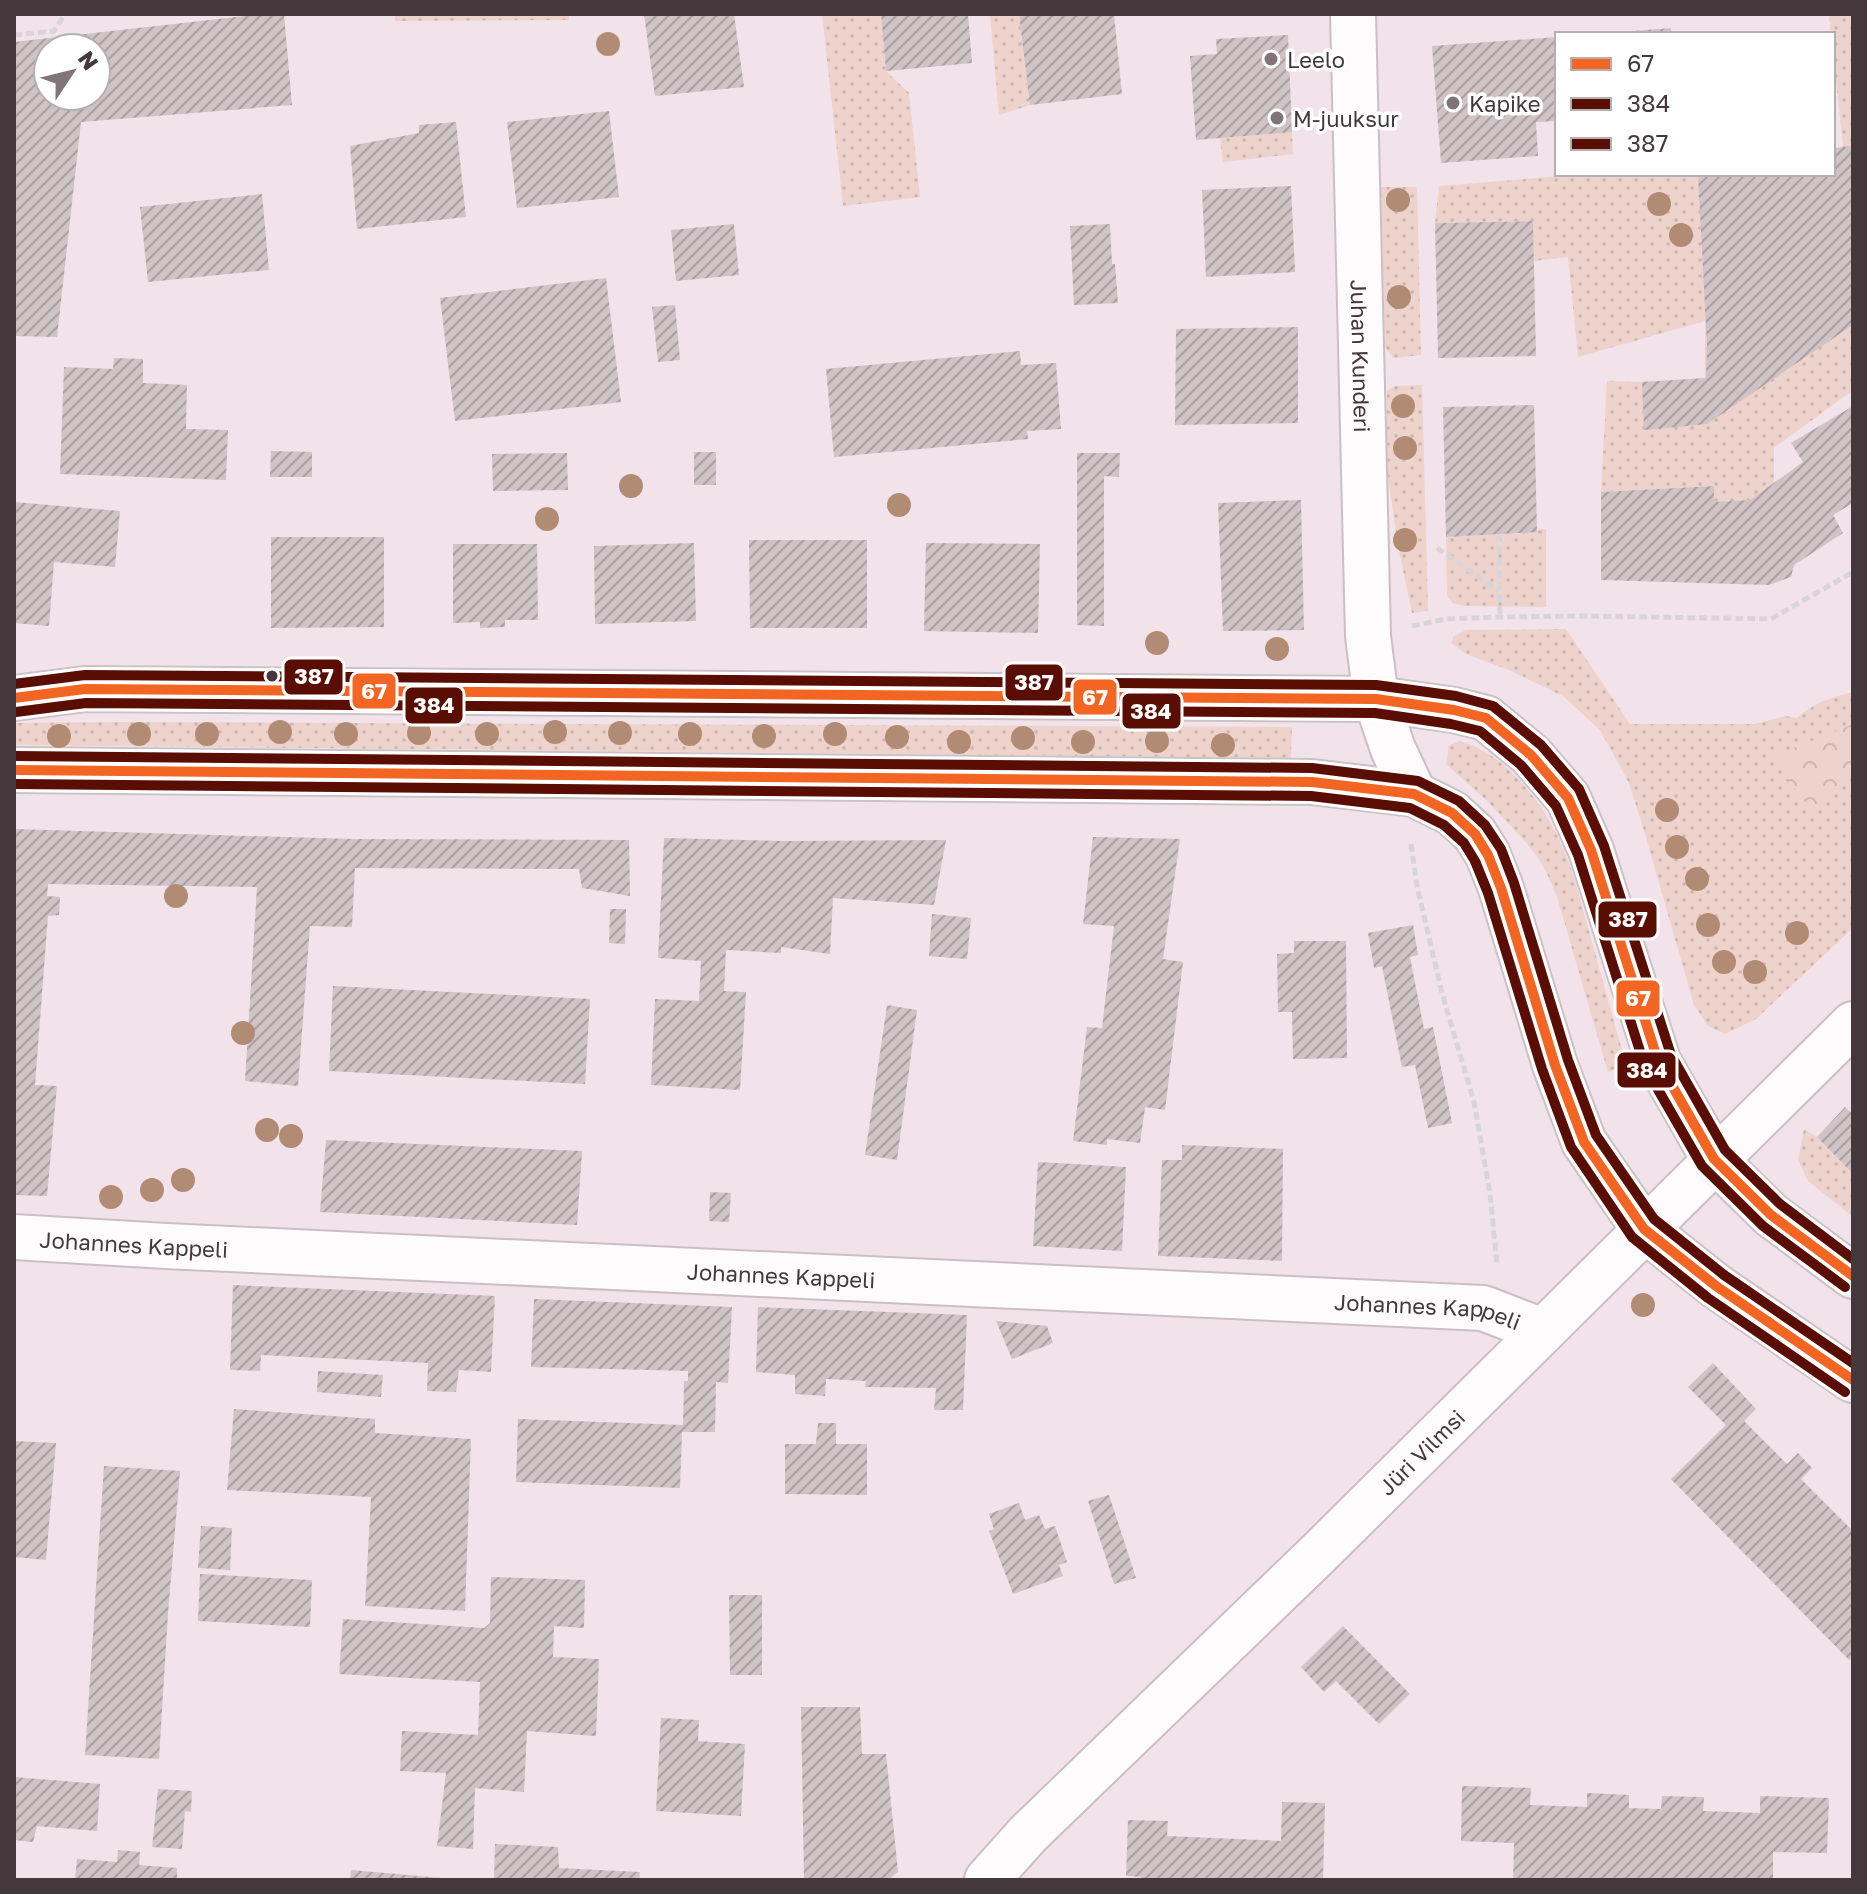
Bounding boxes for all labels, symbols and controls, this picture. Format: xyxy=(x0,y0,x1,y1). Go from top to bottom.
north arrow xyxy=(32,32,112,112)
legend xyxy=(1555,32,1835,176)
text: N xyxy=(73,46,105,75)
place label: Leelo xyxy=(1287,46,1345,73)
text: 67 xyxy=(1627,48,1654,77)
marker: Leelo xyxy=(1262,50,1280,68)
text: 384 xyxy=(1627,88,1670,117)
place label: Kapike xyxy=(1469,90,1541,117)
marker: Kapike xyxy=(1444,94,1462,112)
place label: M-juuksur xyxy=(1293,105,1399,132)
marker: M-juuksur xyxy=(1268,109,1286,127)
text: 387 xyxy=(1627,128,1668,157)
street label: Juhan Kunderi xyxy=(1346,279,1377,433)
line badge: 387 xyxy=(283,658,344,696)
text: 387 xyxy=(294,662,334,689)
line badge: 387 xyxy=(1004,663,1064,702)
unlabelled marker xyxy=(264,668,280,684)
text: 387 xyxy=(1014,668,1054,695)
line badge: 67 xyxy=(351,672,397,710)
text: 67 xyxy=(361,677,387,704)
line badge: 67 xyxy=(1072,678,1118,716)
text: 67 xyxy=(1082,683,1108,710)
line badge: 384 xyxy=(404,686,464,725)
text: 384 xyxy=(413,691,455,718)
line badge: 384 xyxy=(1121,692,1182,730)
text: 384 xyxy=(1130,697,1172,724)
line badge: 387 xyxy=(1597,900,1658,939)
text: 387 xyxy=(1608,905,1648,932)
line badge: 67 xyxy=(1615,979,1661,1018)
text: 67 xyxy=(1625,984,1651,1011)
line badge: 384 xyxy=(1616,1051,1677,1089)
text: 384 xyxy=(1626,1056,1668,1083)
street label: Johannes Kappeli xyxy=(39,1225,229,1262)
street label: Johannes Kappeli xyxy=(686,1257,876,1293)
street label: Johannes Kappeli xyxy=(1334,1288,1525,1335)
street label: Jüri Vilmsi xyxy=(1373,1403,1470,1500)

